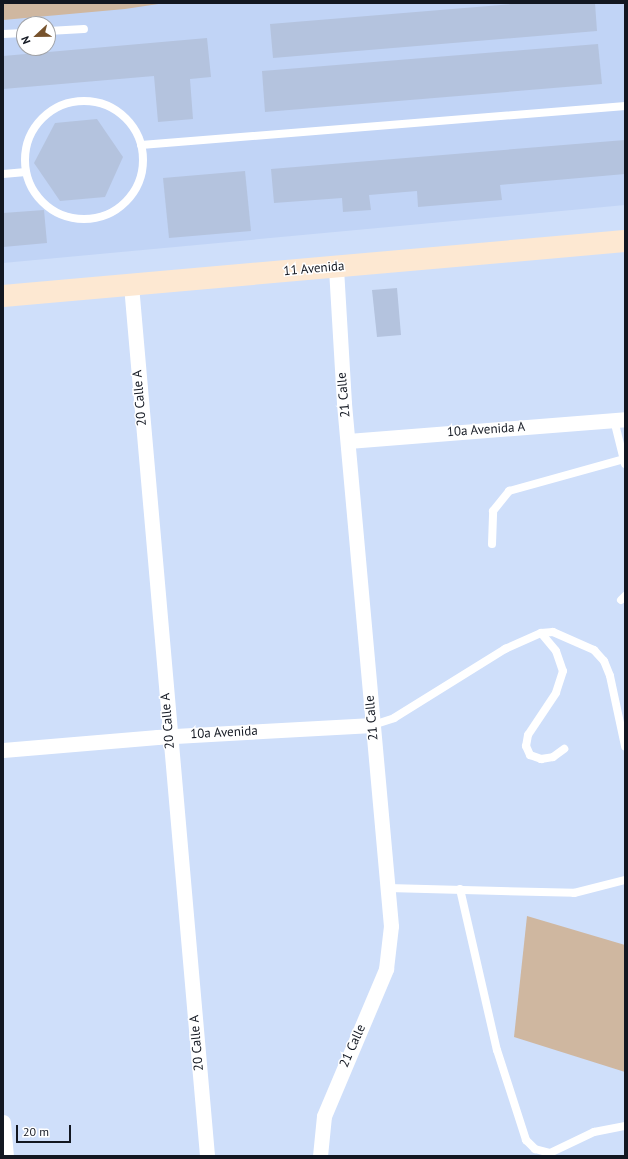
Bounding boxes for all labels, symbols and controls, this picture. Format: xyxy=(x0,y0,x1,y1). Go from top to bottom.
north arrow xyxy=(16,16,56,56)
text: N xyxy=(18,34,34,46)
street label: 11 Avenida xyxy=(283,259,345,279)
street label: 20 Calle A xyxy=(130,369,150,427)
street label: 21 Calle xyxy=(334,372,354,418)
street label: 10a Avenida A xyxy=(446,419,526,441)
street label: 20 Calle A xyxy=(158,692,178,750)
street label: 21 Calle xyxy=(362,695,382,741)
street label: 10a Avenida xyxy=(190,723,258,743)
street label: 20 Calle A xyxy=(187,1014,207,1072)
street label: 21 Calle xyxy=(337,1022,369,1070)
scale bar xyxy=(18,1117,73,1143)
text: 20 m xyxy=(23,1124,49,1139)

